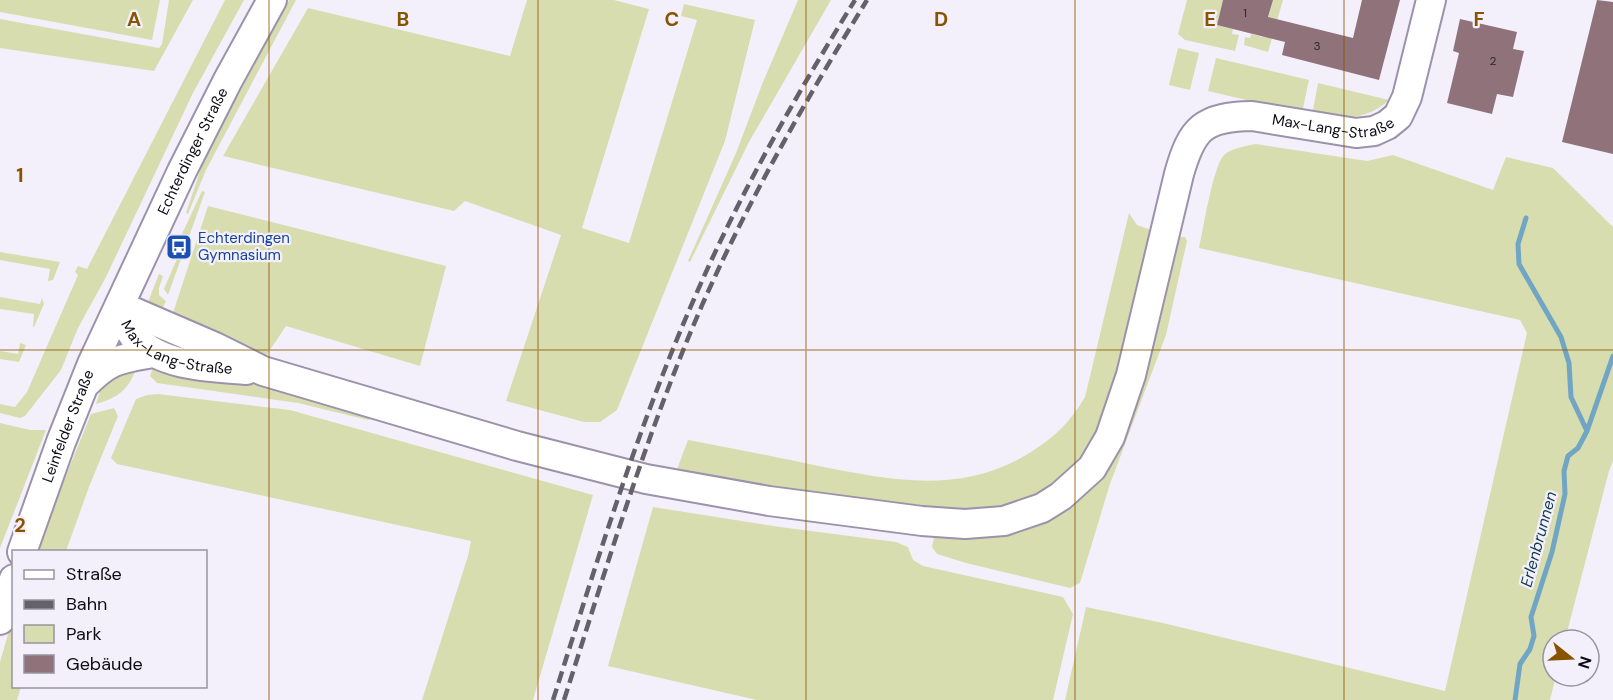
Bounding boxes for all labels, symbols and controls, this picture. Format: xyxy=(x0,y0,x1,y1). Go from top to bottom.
house number: 1 xyxy=(1243,5,1247,21)
text: A xyxy=(127,6,141,32)
text: B xyxy=(397,6,409,32)
text: C xyxy=(665,6,679,32)
text: D xyxy=(934,6,948,32)
text: E xyxy=(1204,6,1216,32)
text: F xyxy=(1473,6,1485,32)
house number: 3 xyxy=(1313,38,1321,54)
house number: 2 xyxy=(1490,53,1497,69)
street label: Echterdinger Straße xyxy=(153,84,233,218)
street label: Max-Lang-Straße xyxy=(1271,109,1399,143)
text: 1 xyxy=(16,162,24,188)
place label: Echterdingen Gymnasium xyxy=(198,228,290,265)
bus stop icon: Echterdingen Gymnasium xyxy=(164,232,194,262)
street label: Max-Lang-Straße xyxy=(116,317,233,379)
street label: Leinfelder Straße xyxy=(37,367,99,485)
water label: Erlenbrunnen xyxy=(1516,489,1561,589)
text: 2 xyxy=(14,512,26,538)
legend xyxy=(12,550,207,688)
text: Straße xyxy=(66,562,122,586)
text: Bahn xyxy=(66,592,107,616)
text: Park xyxy=(66,622,102,646)
north arrow xyxy=(1541,628,1601,688)
text: Gebäude xyxy=(66,652,143,676)
text: N xyxy=(1573,654,1597,671)

